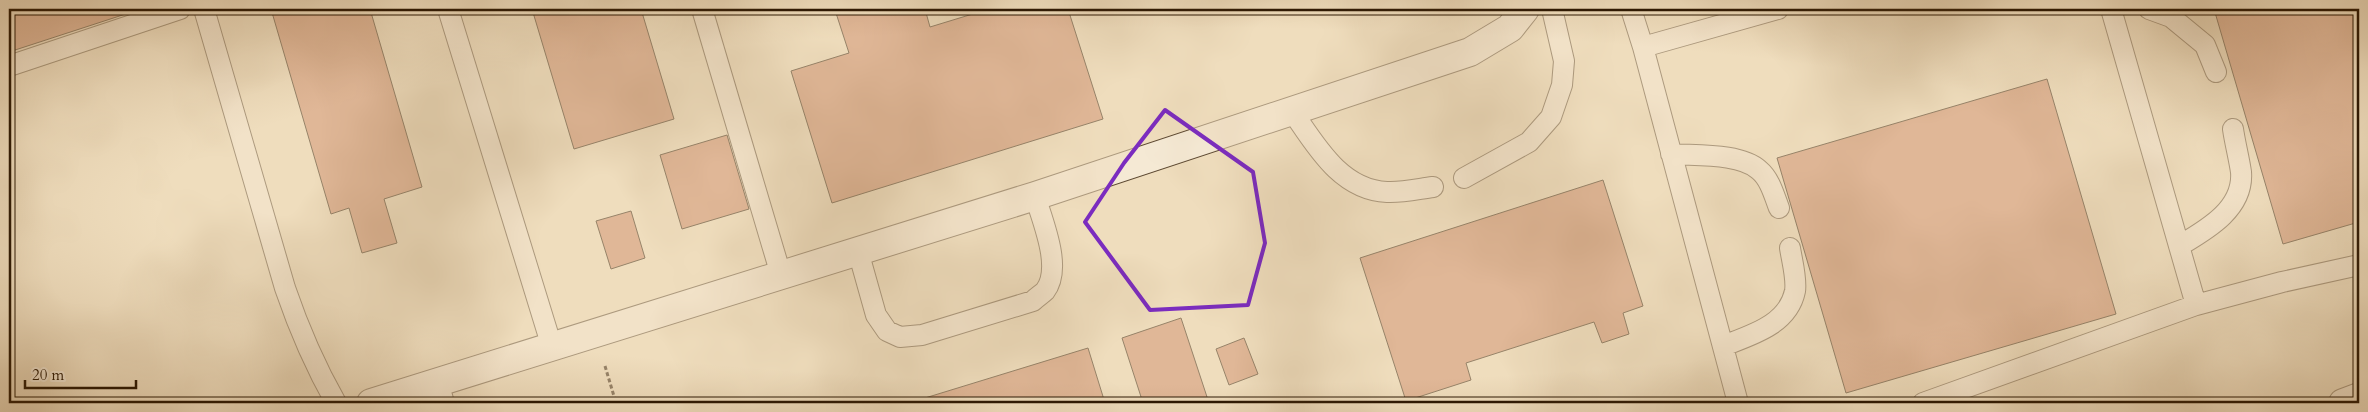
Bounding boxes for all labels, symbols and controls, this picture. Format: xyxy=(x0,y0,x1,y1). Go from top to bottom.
scale bar xyxy=(25,357,136,389)
text: 20 m xyxy=(32,365,64,385)

